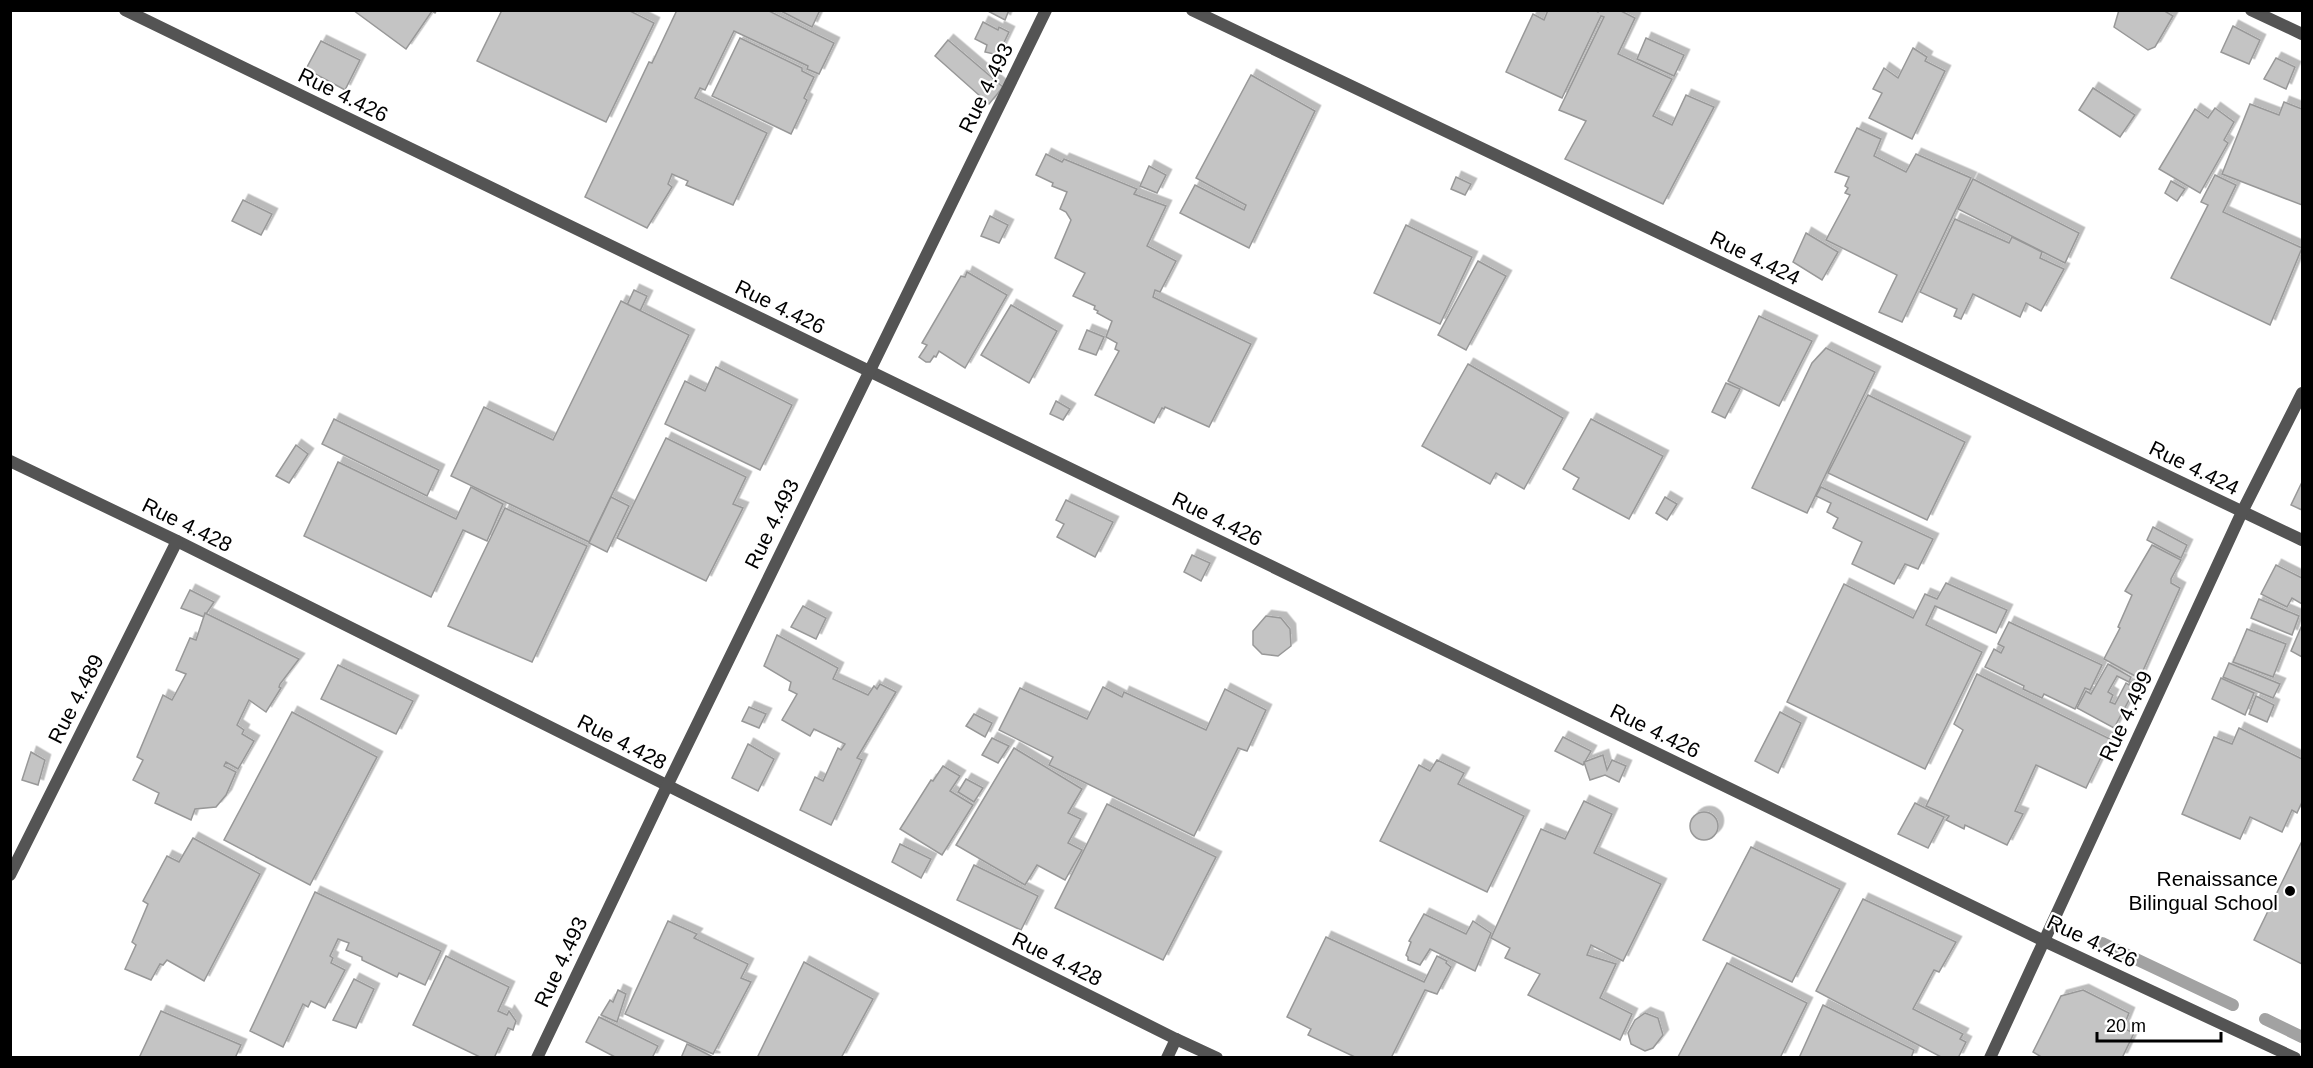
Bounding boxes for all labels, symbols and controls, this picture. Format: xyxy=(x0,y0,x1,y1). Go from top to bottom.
street label: Rue 4.493 xyxy=(954,39,1017,136)
street label: Rue 4.426 xyxy=(295,63,392,126)
street label: Rue 4.424 xyxy=(1707,226,1804,289)
street label: Rue 4.426 xyxy=(732,275,829,338)
street label: Rue 4.424 xyxy=(2146,436,2243,499)
street label: Rue 4.493 xyxy=(740,475,803,572)
street label: Rue 4.426 xyxy=(1169,487,1266,550)
street label: Rue 4.428 xyxy=(139,493,236,556)
street label: Rue 4.489 xyxy=(43,650,108,747)
street label: Rue 4.499 xyxy=(2095,667,2156,765)
street label: Rue 4.426 xyxy=(1607,699,1704,762)
street label: Rue 4.428 xyxy=(574,709,671,774)
place label: Renaissance Bilingual School xyxy=(2129,867,2278,914)
marker: Renaissance Bilingual School xyxy=(2283,884,2297,898)
street label: Rue 4.426 xyxy=(2043,910,2141,971)
street label: Rue 4.493 xyxy=(530,913,591,1011)
street label: Rue 4.428 xyxy=(1009,927,1106,990)
scale bar xyxy=(2097,1005,2222,1043)
text: 20 m xyxy=(2106,1016,2146,1036)

